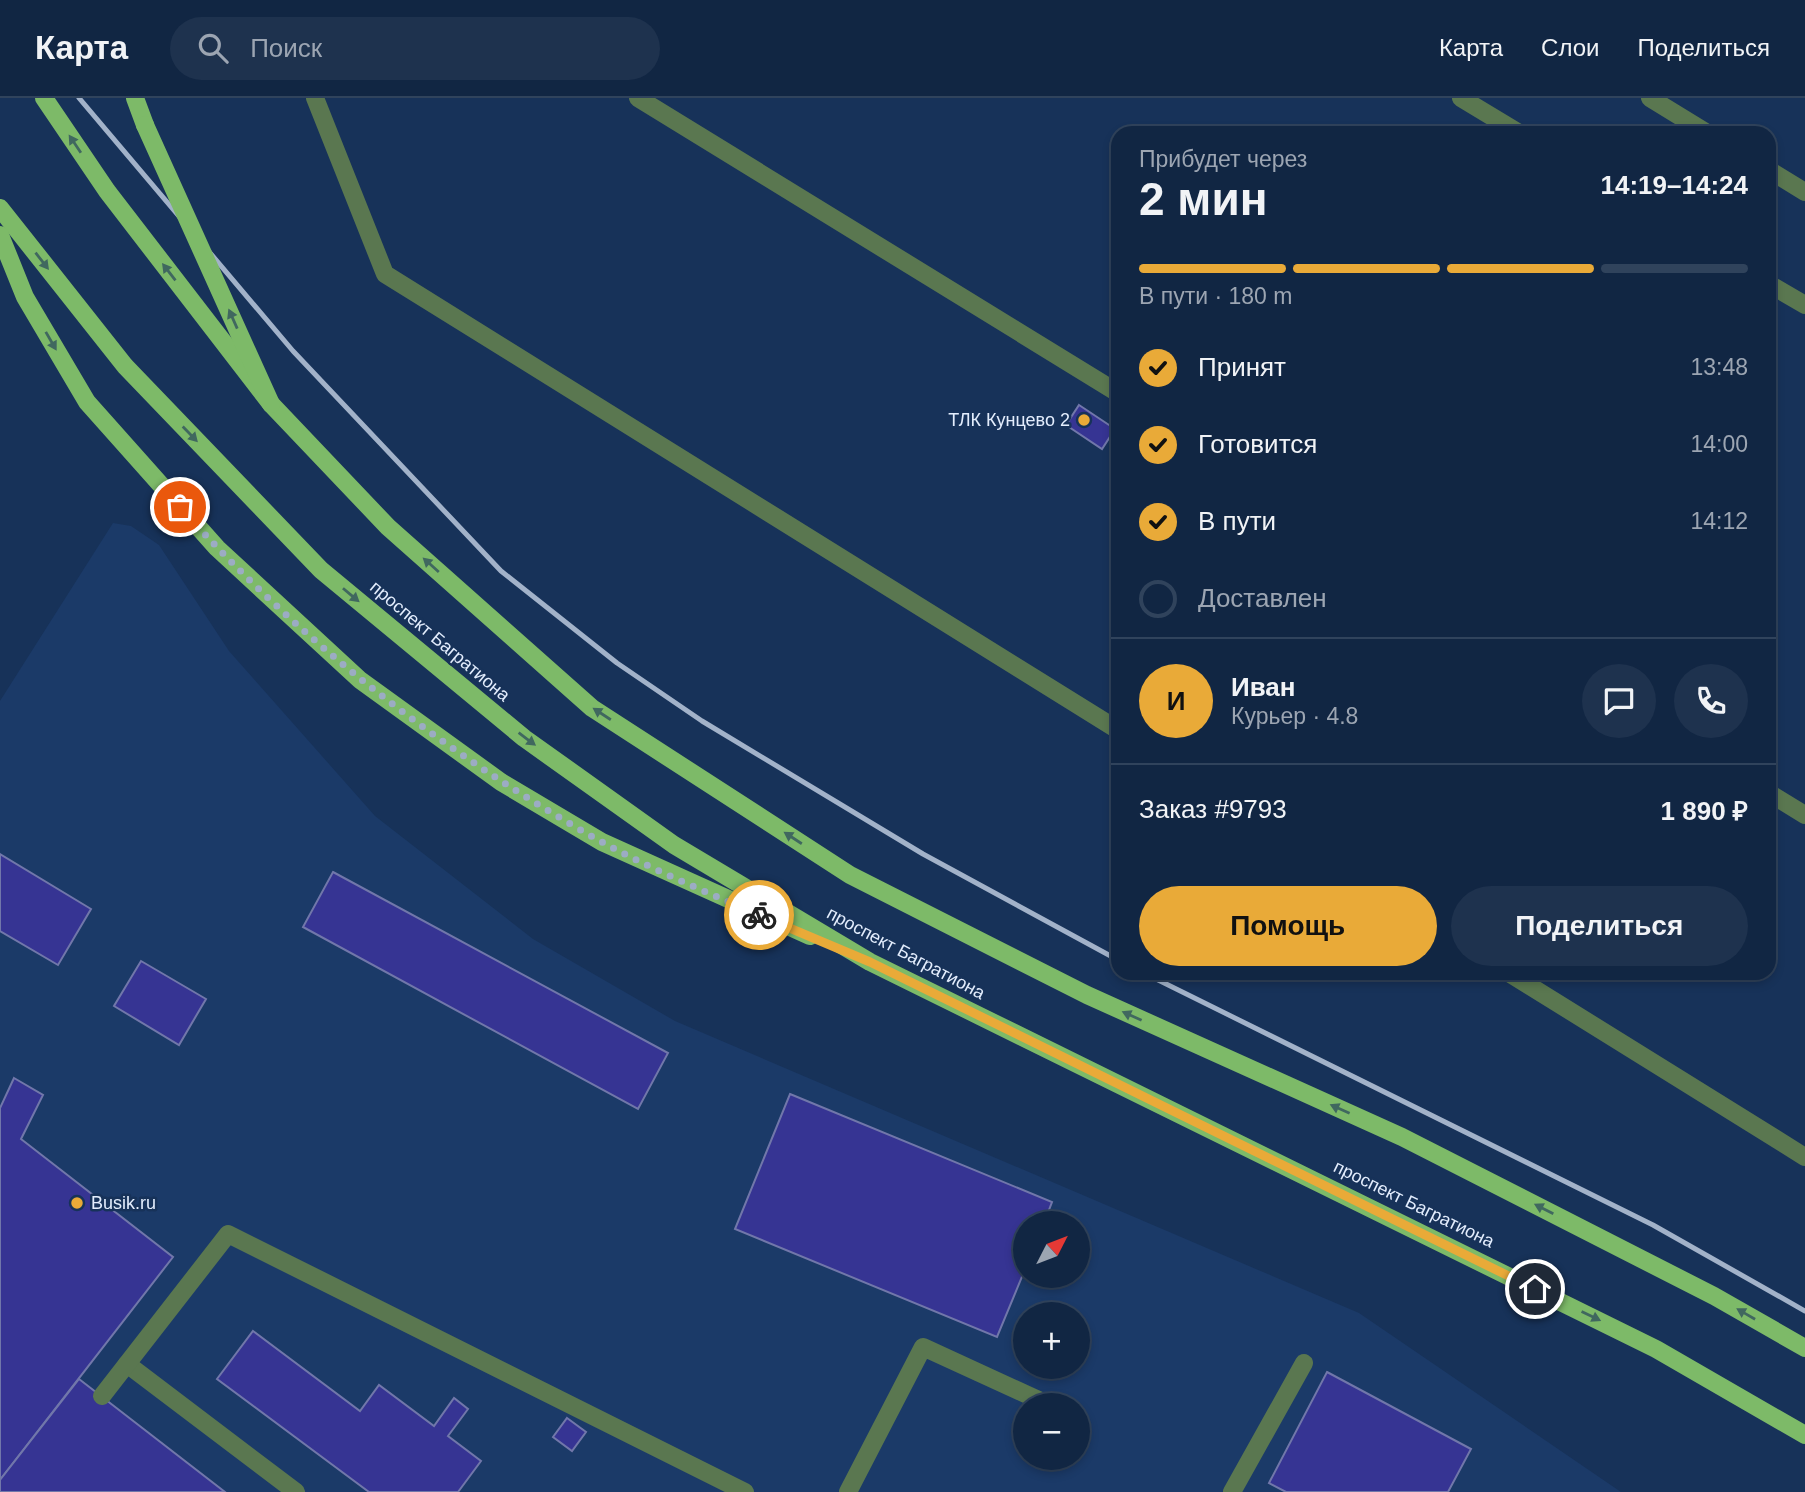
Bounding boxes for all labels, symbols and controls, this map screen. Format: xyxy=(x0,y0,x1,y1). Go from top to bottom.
search box xyxy=(170,17,660,80)
text: Карта xyxy=(35,29,128,66)
icon: search xyxy=(194,29,232,67)
text: Поиск xyxy=(250,33,322,63)
text: Карта xyxy=(1439,34,1503,61)
text: Слои xyxy=(1541,34,1599,61)
text: Поделиться xyxy=(1637,34,1770,61)
one-way arrow xyxy=(69,134,82,154)
text: Прибудет через xyxy=(1139,146,1307,172)
text: 14:19–14:24 xyxy=(1601,170,1748,200)
text: 2 мин xyxy=(1139,173,1267,225)
one-way arrow xyxy=(35,252,50,270)
one-way arrow xyxy=(163,263,177,281)
text: В пути · 180 m xyxy=(1139,283,1292,309)
one-way arrow xyxy=(227,309,239,329)
one-way arrow xyxy=(44,331,57,350)
icon: check xyxy=(1139,349,1177,387)
text: Принят xyxy=(1198,352,1286,382)
text: 13:48 xyxy=(1690,354,1748,380)
place label: ТЛК Кунцево 2 xyxy=(948,410,1070,430)
marker: ТЛК Кунцево 2 xyxy=(1076,412,1092,428)
one-way arrow xyxy=(182,425,198,442)
icon: check xyxy=(1139,426,1177,464)
text: Готовится xyxy=(1198,429,1317,459)
text: 14:00 xyxy=(1690,431,1748,457)
pin xyxy=(150,477,210,537)
icon: bag xyxy=(161,488,199,526)
icon: check xyxy=(1139,503,1177,541)
text: В пути xyxy=(1198,506,1276,536)
text: 14:12 xyxy=(1690,508,1748,534)
one-way arrow xyxy=(422,557,440,573)
street label: проспект Багратиона xyxy=(366,577,515,706)
text: Доставлен xyxy=(1198,583,1327,613)
one-way arrow xyxy=(342,587,360,602)
button: chat xyxy=(1582,664,1656,738)
button: phone xyxy=(1674,664,1748,738)
text: Иван xyxy=(1231,672,1296,702)
text: И xyxy=(1167,686,1185,716)
text: Курьер · 4.8 xyxy=(1231,703,1358,729)
one-way arrow xyxy=(592,708,612,721)
one-way arrow xyxy=(518,732,536,746)
text: Заказ #9793 xyxy=(1139,794,1287,824)
text: 1 890 ₽ xyxy=(1661,796,1748,826)
one-way arrow xyxy=(784,831,802,845)
courier xyxy=(724,880,794,950)
button: Помощь xyxy=(1139,886,1437,966)
button: Поделиться xyxy=(1451,886,1748,966)
icon: bike xyxy=(740,896,778,934)
street label: проспект Багратиона xyxy=(824,903,989,1004)
one-way arrow xyxy=(1122,1010,1142,1022)
one-way arrow xyxy=(1330,1103,1350,1115)
street label: проспект Багратиона xyxy=(1330,1156,1498,1252)
place label: Busik.ru xyxy=(91,1193,156,1213)
marker: Busik.ru xyxy=(69,1195,85,1211)
one-way arrow xyxy=(1534,1204,1554,1215)
north arrow xyxy=(1013,1211,1090,1288)
map controls xyxy=(1013,1211,1090,1470)
pin xyxy=(1505,1259,1565,1319)
icon: home xyxy=(1516,1270,1554,1308)
button: + xyxy=(1013,1302,1090,1379)
one-way arrow xyxy=(1736,1308,1755,1320)
one-way arrow xyxy=(1581,1311,1601,1322)
button: − xyxy=(1013,1393,1090,1470)

